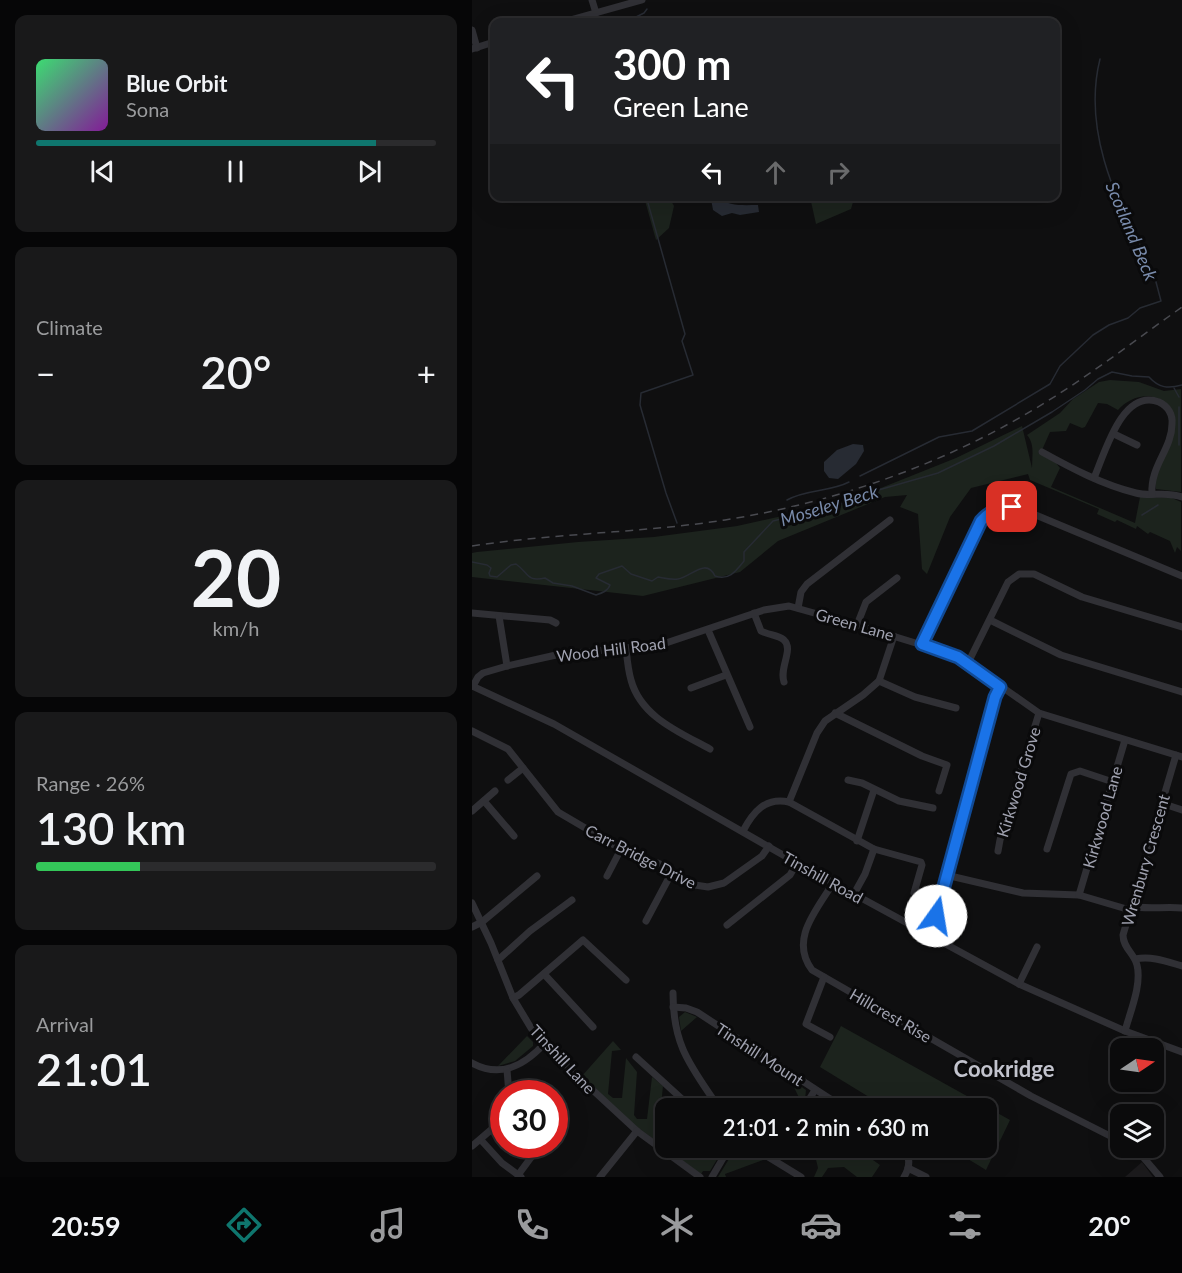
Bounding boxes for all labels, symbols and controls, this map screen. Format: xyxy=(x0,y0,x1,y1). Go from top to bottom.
text: 300 m xyxy=(613,39,731,89)
icon: left xyxy=(514,42,592,120)
text: Blue Orbit xyxy=(126,70,227,97)
text: Green Lane xyxy=(613,90,749,123)
text: Sona xyxy=(126,97,169,121)
icon: previous xyxy=(86,155,119,188)
icon: pause xyxy=(219,155,252,188)
icon: next xyxy=(353,155,386,188)
icon: left xyxy=(696,156,729,189)
icon: ahead xyxy=(759,156,792,189)
icon: right xyxy=(822,156,855,189)
water label: Scotland Beck xyxy=(1101,178,1163,284)
text: Climate xyxy=(36,315,103,339)
text: 20° xyxy=(201,345,271,399)
text: − xyxy=(36,353,55,393)
text: + xyxy=(417,353,436,393)
water label: Moseley Beck xyxy=(777,480,881,530)
pin xyxy=(986,481,1037,532)
icon: arrive xyxy=(995,490,1028,523)
text: 20 xyxy=(191,530,281,624)
street label: Green Lane xyxy=(814,604,896,644)
text: km/h xyxy=(213,616,259,640)
street label: Wood Hill Road xyxy=(555,633,667,665)
street label: Kirkwood Grove xyxy=(992,725,1044,839)
street label: Kirkwood Lane xyxy=(1078,764,1126,870)
text: Range · 26% xyxy=(36,771,145,795)
street label: Wrenbury Crescent xyxy=(1117,792,1173,928)
text: 130 km xyxy=(36,801,186,855)
street label: Carr Bridge Drive xyxy=(582,820,700,892)
street label: Tinshill Road xyxy=(779,847,867,907)
position arrow xyxy=(904,884,968,948)
street label: Hillcrest Rise xyxy=(847,984,935,1046)
text: Arrival xyxy=(36,1012,94,1036)
street label: Tinshill Mount xyxy=(713,1019,808,1090)
street label: Tinshill Lane xyxy=(526,1021,600,1097)
north arrow xyxy=(1110,1038,1164,1092)
map controls xyxy=(1110,1038,1164,1158)
text: 21:01 xyxy=(36,1042,152,1096)
district label: Cookridge xyxy=(954,1055,1055,1082)
speed limit sign: 30 xyxy=(490,1080,568,1158)
button: layers xyxy=(1110,1104,1164,1158)
text: 21:01 · 2 min · 630 m xyxy=(723,1114,929,1141)
icon: directions xyxy=(223,1204,265,1246)
icon: music xyxy=(367,1204,409,1246)
icon: phone xyxy=(511,1204,553,1246)
icon: climate xyxy=(656,1204,698,1246)
icon: car xyxy=(800,1204,842,1246)
icon: filters xyxy=(944,1204,986,1246)
text: 20:59 xyxy=(51,1209,121,1242)
text: 20° xyxy=(1088,1209,1131,1242)

